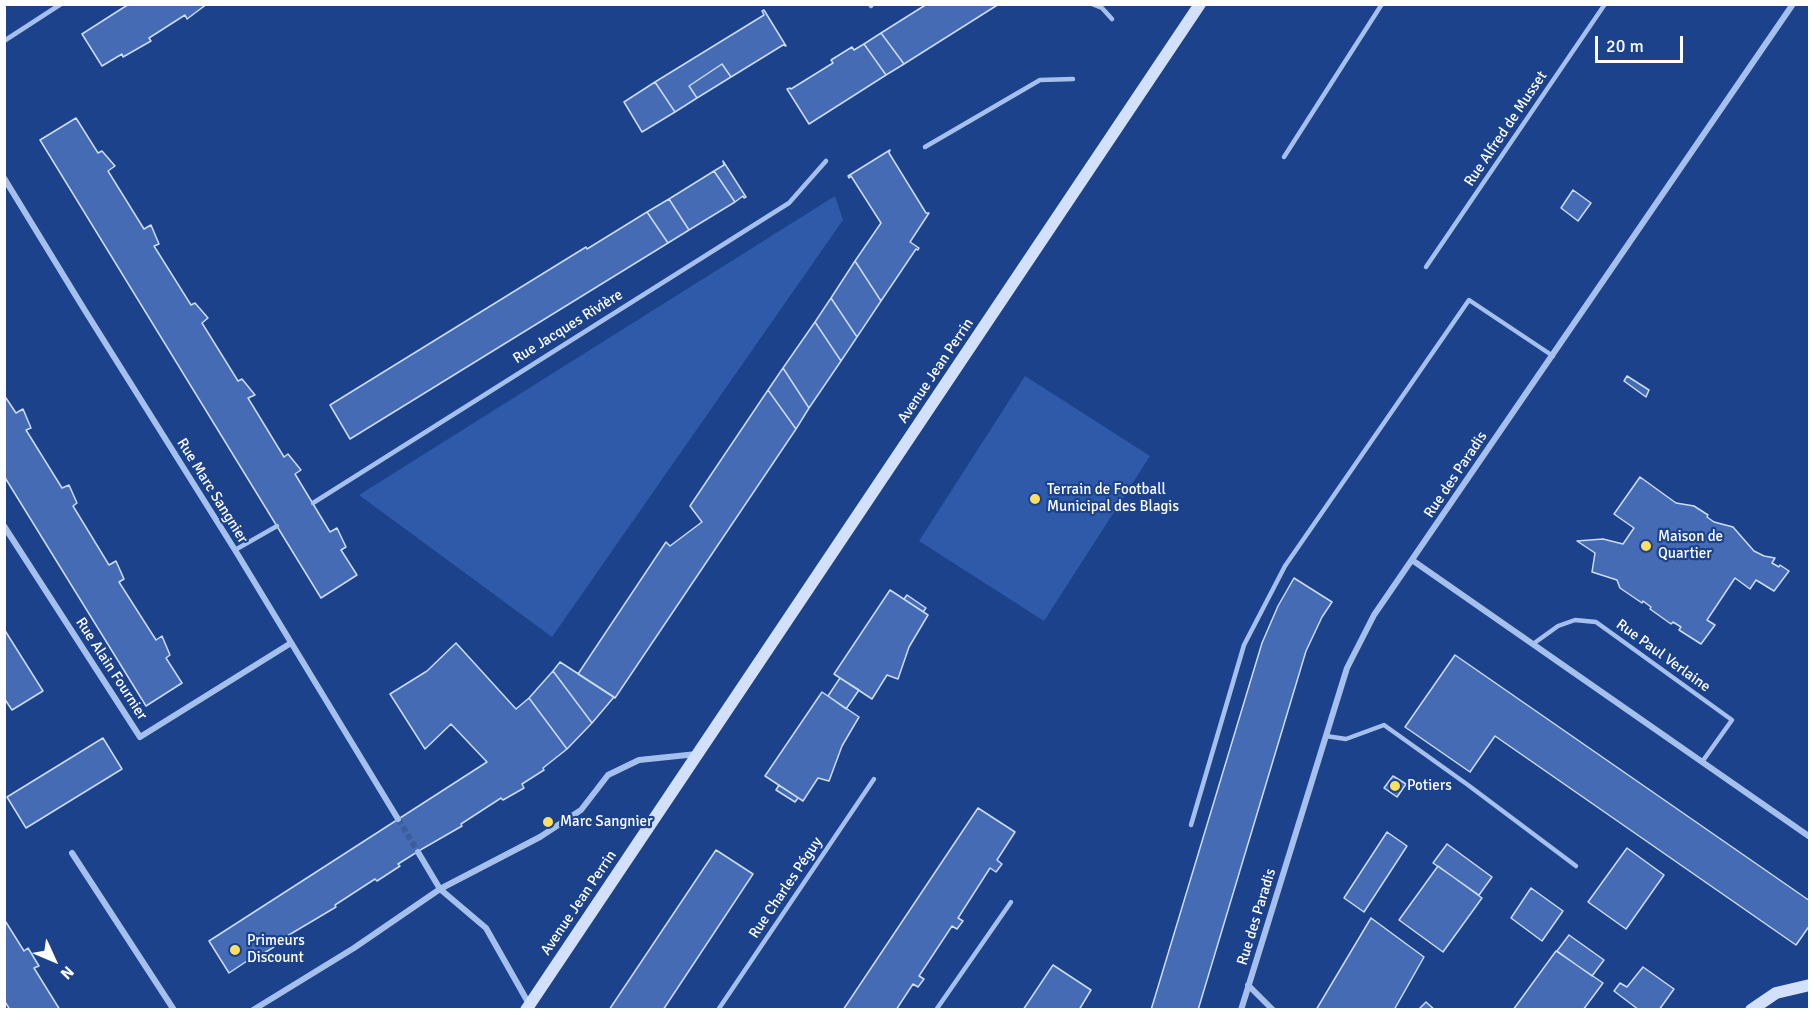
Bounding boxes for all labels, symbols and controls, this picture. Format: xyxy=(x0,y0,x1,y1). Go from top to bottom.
scale bar xyxy=(1598,24,1686,62)
text: 20 m xyxy=(1606,35,1644,57)
street label: Rue Alfred de Musset xyxy=(1461,68,1551,190)
street label: Rue Jacques Rivière xyxy=(510,286,626,368)
street label: Avenue Jean Perrin xyxy=(894,315,978,427)
street label: Rue des Paradis xyxy=(1421,428,1491,522)
street label: Rue Marc Sangnier xyxy=(172,435,252,547)
place label: Terrain de Football Municipal des Blagis xyxy=(1047,481,1179,516)
marker: Terrain de Football Municipal des Blagis xyxy=(1028,492,1042,506)
place label: Maison de Quartier xyxy=(1658,528,1723,563)
marker: Maison de Quartier xyxy=(1639,539,1653,553)
street label: Rue Alain Fournier xyxy=(71,614,151,724)
street label: Rue Paul Verlaine xyxy=(1612,616,1714,696)
place label: Potiers xyxy=(1407,777,1452,795)
marker: Potiers xyxy=(1388,779,1402,793)
place label: Marc Sangnier xyxy=(560,813,653,831)
marker: Marc Sangnier xyxy=(541,815,555,829)
street label: Rue Charles Péguy xyxy=(745,834,827,942)
street label: Avenue Jean Perrin xyxy=(537,847,621,959)
street label: Rue des Paradis xyxy=(1234,866,1280,968)
north arrow xyxy=(24,930,84,990)
place label: Primeurs Discount xyxy=(247,932,305,967)
marker: Primeurs Discount xyxy=(228,943,242,957)
text: N xyxy=(56,962,78,983)

